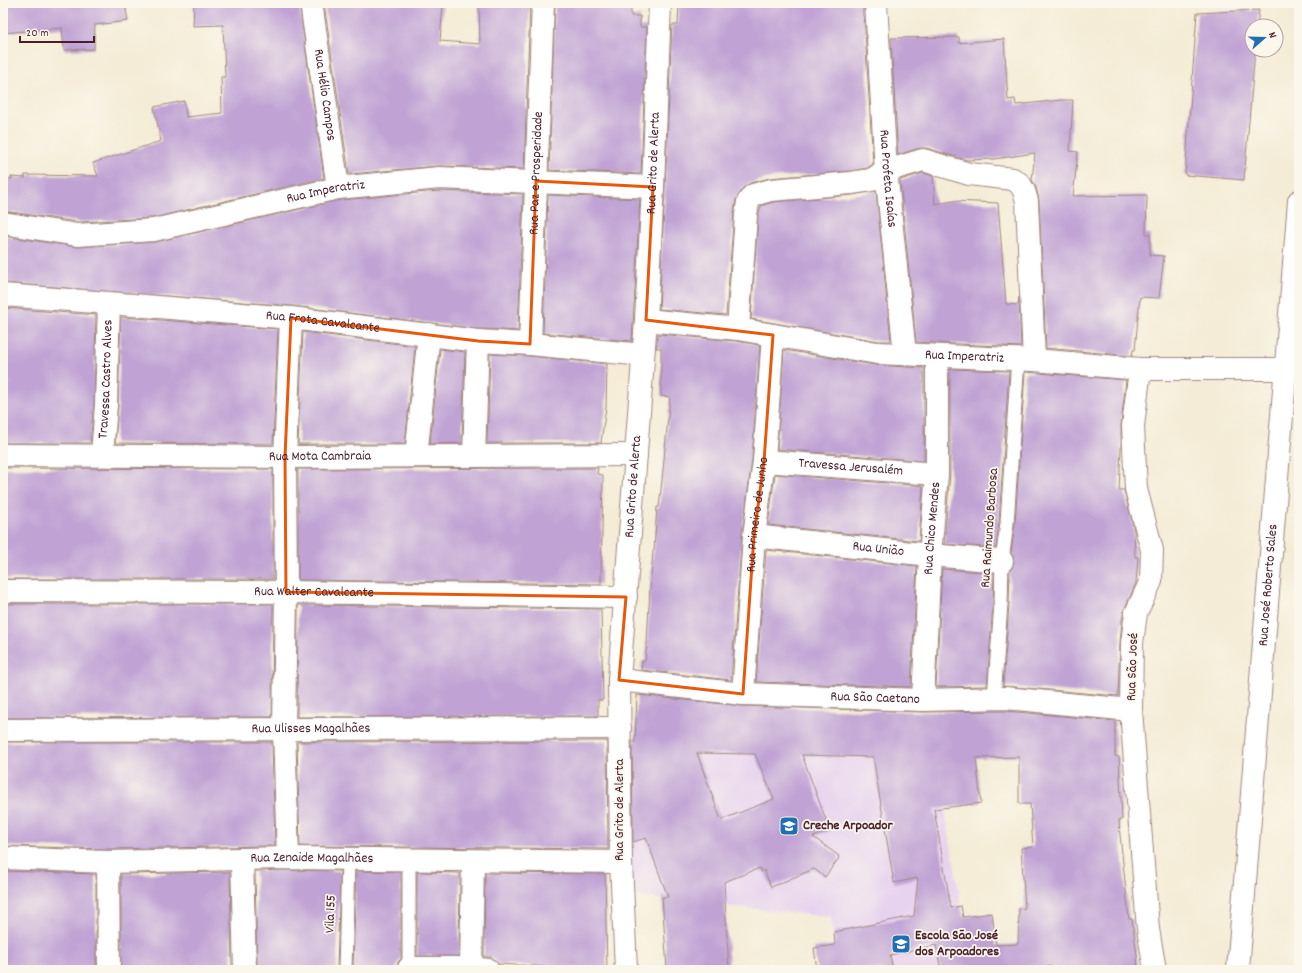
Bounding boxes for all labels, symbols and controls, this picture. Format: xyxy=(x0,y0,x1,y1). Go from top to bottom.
scale bar xyxy=(20,18,94,44)
north arrow xyxy=(1244,18,1284,58)
text: 20 m xyxy=(26,25,49,42)
text: N xyxy=(1263,30,1280,41)
street label: Rua Hélio Campos xyxy=(308,48,341,143)
street label: Rua Paz e Prosperidade xyxy=(524,111,549,235)
street label: Rua Grito de Alerta xyxy=(642,111,666,215)
street label: Rua Profeta Isaías xyxy=(874,129,902,229)
street label: Rua Imperatriz xyxy=(285,175,366,209)
street label: Rua Frota Cavalcante xyxy=(265,306,381,339)
street label: Travessa Castro Alves xyxy=(93,319,119,439)
street label: Rua Imperatriz xyxy=(924,345,1005,369)
street label: Rua Grito de Alerta xyxy=(620,435,647,538)
street label: Rua Mota Cambraia xyxy=(269,447,372,467)
street label: Travessa Jerusalém xyxy=(798,454,904,481)
street label: Rua Primeiro de Junho xyxy=(741,456,774,573)
street label: Rua Raimundo Barbosa xyxy=(976,467,1004,588)
street label: Rua Chico Mendes xyxy=(919,481,946,575)
street label: Rua José Roberto Sales xyxy=(1254,523,1283,647)
street label: Rua União xyxy=(852,537,905,562)
street label: Rua Walter Cavalcante xyxy=(254,582,374,603)
street label: Rua São José xyxy=(1122,632,1144,702)
street label: Rua São Caetano xyxy=(830,687,920,710)
street label: Rua Ulisses Magalhães xyxy=(252,719,371,739)
street label: Rua Grito de Alerta xyxy=(610,759,630,861)
school or university icon: Creche Arpoador xyxy=(778,815,800,837)
place label: Creche Arpoador xyxy=(803,816,894,836)
street label: Rua Zenaide Magalhães xyxy=(250,848,374,869)
street label: Vila 155 xyxy=(320,894,342,934)
place label: Escola São José dos Arpoadores xyxy=(915,926,999,962)
school or university icon: Escola São José dos Arpoadores xyxy=(890,933,912,955)

